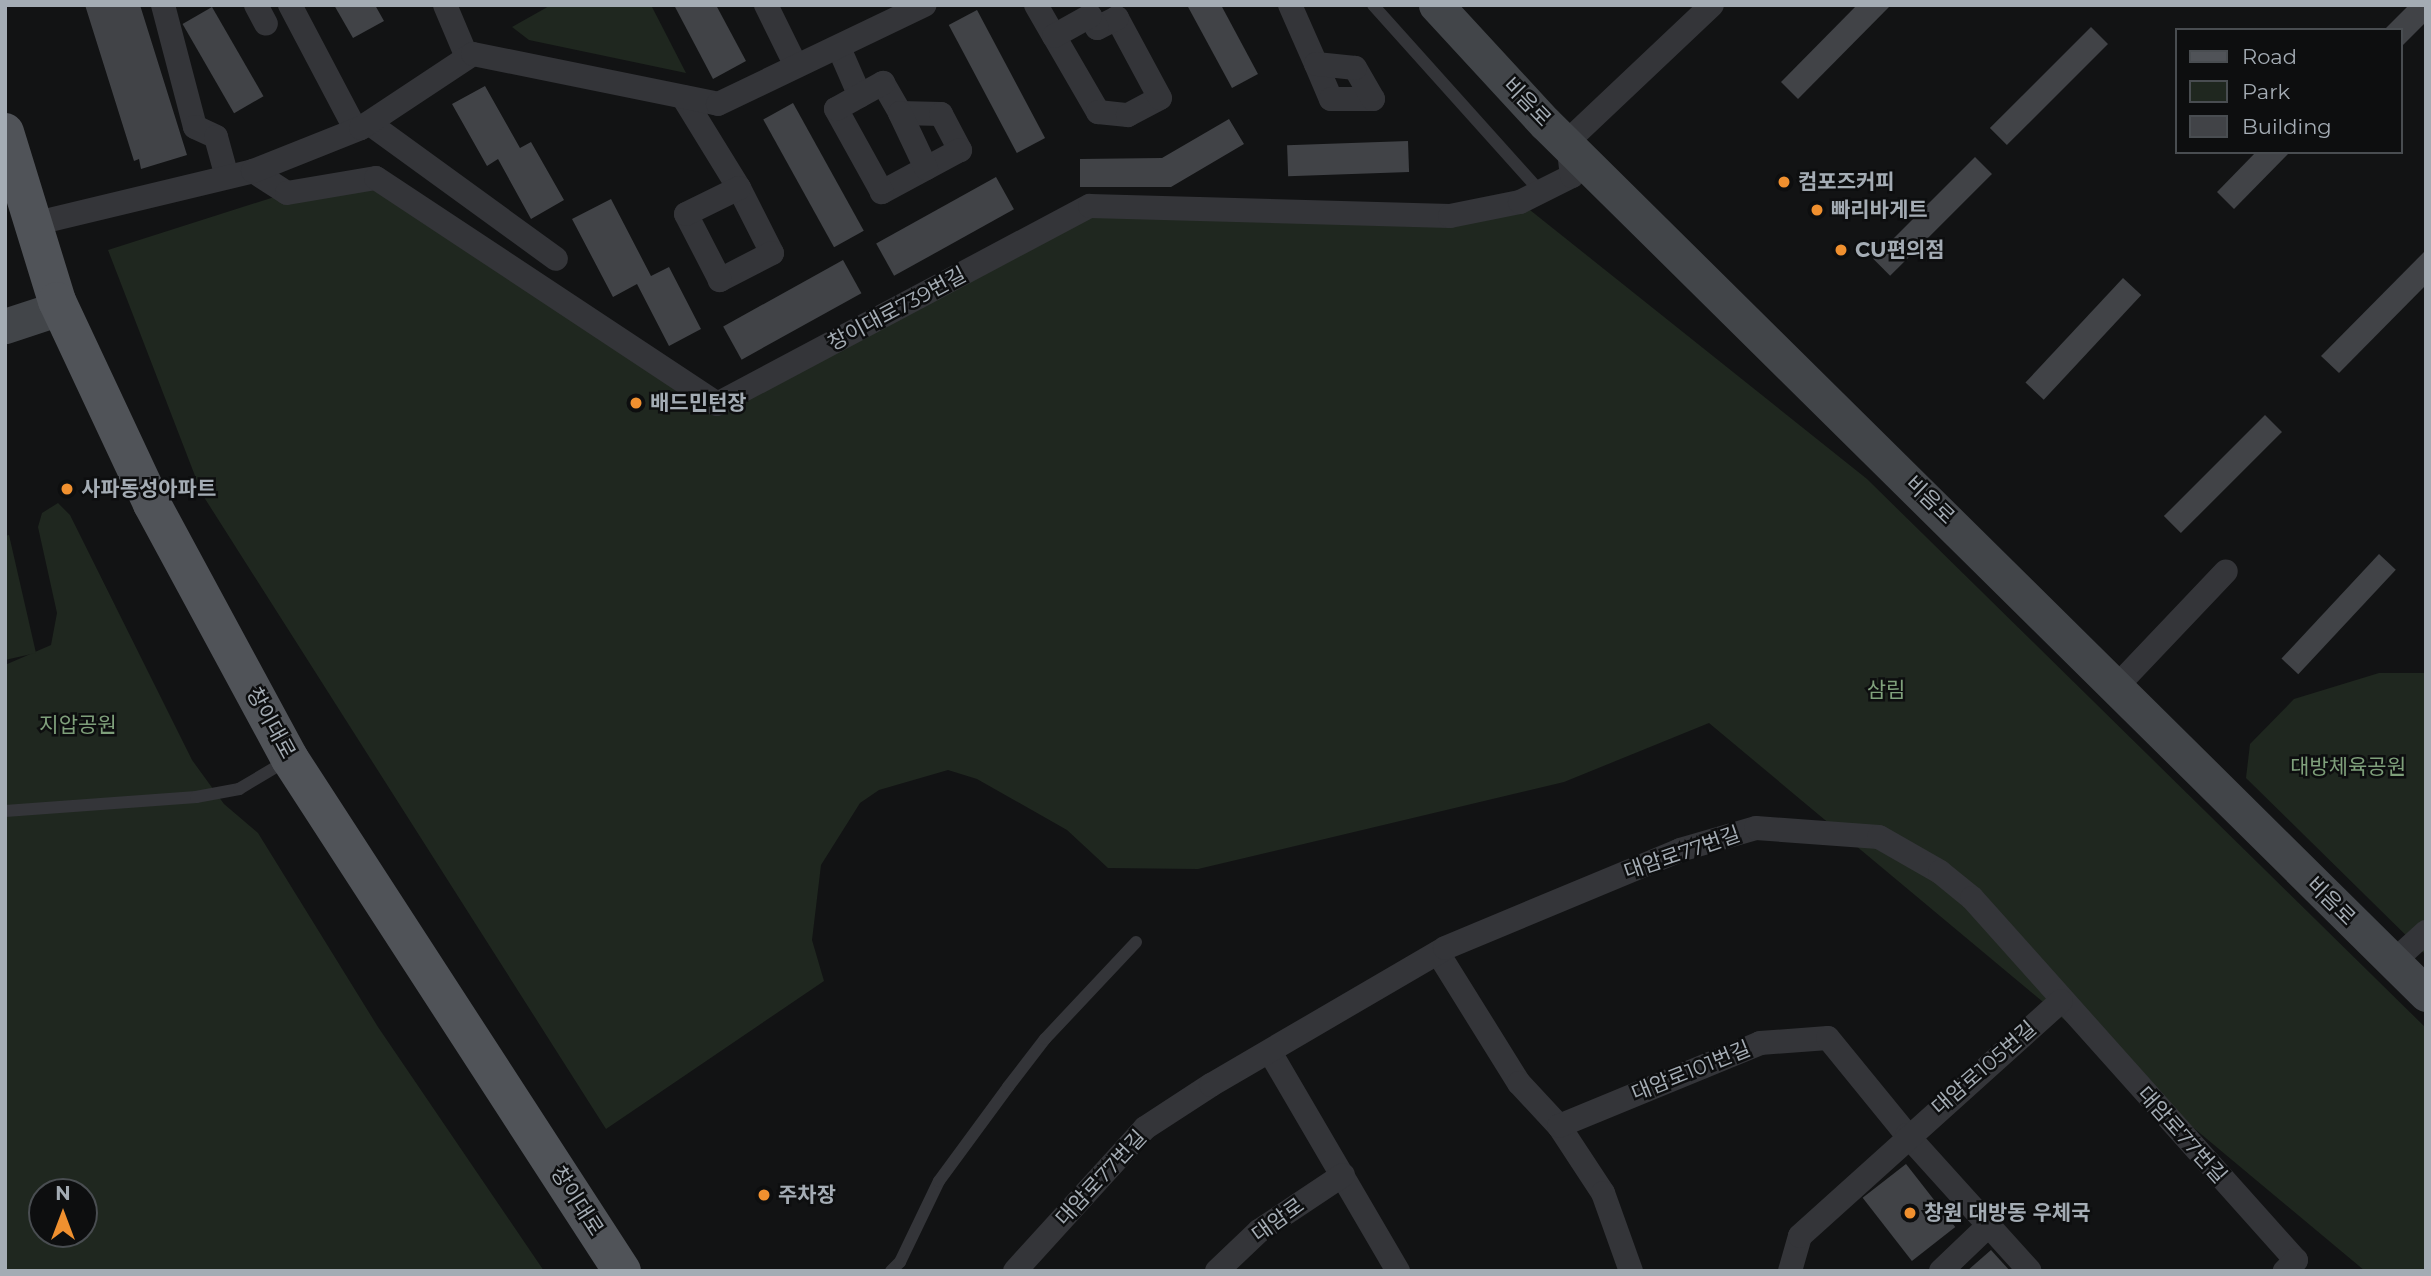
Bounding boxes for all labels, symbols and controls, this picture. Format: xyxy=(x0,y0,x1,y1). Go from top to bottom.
legend xyxy=(2176,28,2403,154)
text: Road xyxy=(2242,44,2297,69)
street label: 비음로 xyxy=(1498,72,1556,132)
text: Park xyxy=(2242,79,2290,104)
text: Building xyxy=(2242,114,2332,139)
place label: 컴포즈커피 xyxy=(1798,169,1895,195)
marker: 컴포즈커피 xyxy=(1776,174,1792,190)
place label: 빠리바게트 xyxy=(1831,197,1928,223)
marker: 빠리바게트 xyxy=(1809,202,1825,218)
place label: CU편의점 xyxy=(1855,237,1945,263)
marker: CU편의점 xyxy=(1833,242,1849,258)
street label: 창이대로739번길 xyxy=(824,262,970,356)
place label: 배드민턴장 xyxy=(650,390,747,416)
marker: 배드민턴장 xyxy=(628,395,644,411)
street label: 비음로 xyxy=(1900,471,1960,529)
place label: 사파동성아파트 xyxy=(81,476,216,502)
marker: 사파동성아파트 xyxy=(59,481,75,497)
park label: 삼림 xyxy=(1867,677,1905,703)
street label: 창이대로 xyxy=(241,683,301,763)
park label: 지압공원 xyxy=(39,712,117,738)
park label: 대방체육공원 xyxy=(2290,754,2406,780)
street label: 대암로77번길 xyxy=(1621,821,1743,885)
street label: 비음로 xyxy=(2302,872,2360,930)
street label: 대암로105번길 xyxy=(1927,1016,2041,1120)
street label: 대암로101번길 xyxy=(1628,1036,1754,1106)
street label: 대암로77번길 xyxy=(2132,1081,2232,1189)
street label: 대암로77번길 xyxy=(1050,1125,1152,1231)
street label: 창이대로 xyxy=(545,1162,609,1240)
north arrow xyxy=(28,1178,98,1248)
text: N xyxy=(55,1182,71,1205)
place label: 주차장 xyxy=(778,1182,836,1208)
marker: 주차장 xyxy=(756,1187,772,1203)
street label: 대암로 xyxy=(1247,1193,1309,1247)
place label: 창원 대방동 우체국 xyxy=(1924,1200,2090,1226)
marker: 창원 대방동 우체국 xyxy=(1902,1205,1918,1221)

